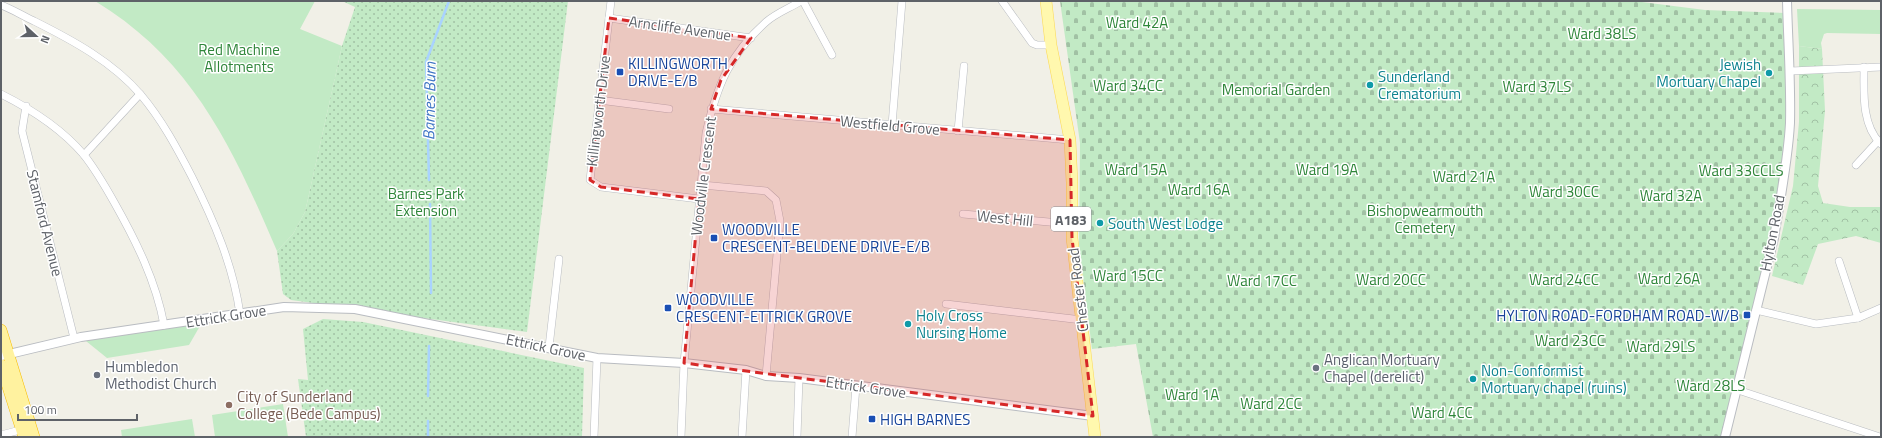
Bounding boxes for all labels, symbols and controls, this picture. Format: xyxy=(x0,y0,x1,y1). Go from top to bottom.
street label: Arncliffe Avenue xyxy=(627,9,733,47)
park label: Ward 42A xyxy=(1106,11,1168,34)
north arrow xyxy=(16,16,56,56)
park label: Ward 38LS xyxy=(1568,22,1636,45)
text: N xyxy=(37,33,54,46)
park label: Red Machine Allotments xyxy=(198,38,280,78)
place label: KILLINGWORTH DRIVE-E/B xyxy=(628,52,728,92)
place label: Jewish Mortuary Chapel xyxy=(1656,53,1761,93)
street label: Killingworth Drive xyxy=(580,54,616,168)
water label: Barnes Burn xyxy=(416,61,442,140)
place label: Sunderland Crematorium xyxy=(1378,65,1461,105)
marker: KILLINGWORTH DRIVE-E/B xyxy=(615,67,625,77)
marker: Jewish Mortuary Chapel xyxy=(1764,68,1774,78)
park label: Ward 34CC xyxy=(1093,74,1163,97)
park label: Ward 37LS xyxy=(1503,75,1571,98)
park label: Memorial Garden xyxy=(1222,78,1330,101)
marker: Sunderland Crematorium xyxy=(1365,80,1375,90)
street label: Westfield Grove xyxy=(839,109,941,141)
street label: Woodville Crescent xyxy=(684,114,722,237)
park label: Ward 15A xyxy=(1105,158,1167,181)
park label: Ward 19A xyxy=(1296,158,1358,181)
park label: Ward 33CCLS xyxy=(1698,159,1784,182)
park label: Ward 21A xyxy=(1433,165,1495,188)
street label: Stamford Avenue xyxy=(21,167,69,279)
park label: Ward 16A xyxy=(1168,178,1230,201)
park label: Ward 30CC xyxy=(1529,180,1599,203)
park label: Barnes Park Extension xyxy=(388,182,464,222)
park label: Ward 32A xyxy=(1640,184,1702,207)
street label: Hylton Road xyxy=(1753,193,1791,273)
park label: Bishopwearmouth Cemetery xyxy=(1367,199,1483,239)
street label: West Hill xyxy=(976,204,1034,232)
road number: A183 xyxy=(1051,207,1091,231)
place label: South West Lodge xyxy=(1108,212,1223,235)
place label: WOODVILLE CRESCENT-BELDENE DRIVE-E/B xyxy=(722,218,930,258)
marker: South West Lodge xyxy=(1095,218,1105,228)
marker: WOODVILLE CRESCENT-BELDENE DRIVE-E/B xyxy=(709,233,719,243)
street label: Chester Road xyxy=(1061,247,1095,333)
park label: Ward 15CC xyxy=(1093,264,1163,287)
park label: Ward 26A xyxy=(1638,267,1700,290)
park label: Ward 20CC xyxy=(1356,268,1426,291)
park label: Ward 24CC xyxy=(1529,268,1599,291)
park label: Ward 17CC xyxy=(1227,269,1297,292)
place label: WOODVILLE CRESCENT-ETTRICK GROVE xyxy=(676,288,852,328)
street label: Ettrick Grove xyxy=(184,298,268,334)
marker: WOODVILLE CRESCENT-ETTRICK GROVE xyxy=(663,303,673,313)
place label: Holy Cross Nursing Home xyxy=(916,304,1007,344)
place label: HYLTON ROAD-FORDHAM ROAD-W/B xyxy=(1496,304,1739,327)
marker: HYLTON ROAD-FORDHAM ROAD-W/B xyxy=(1742,310,1752,320)
marker: Holy Cross Nursing Home xyxy=(903,319,913,329)
street label: Ettrick Grove xyxy=(504,327,588,367)
park label: Ward 23CC xyxy=(1535,329,1605,352)
park label: Ward 29LS xyxy=(1627,335,1695,358)
place label: Anglican Mortuary Chapel (derelict) xyxy=(1324,348,1440,388)
place label: Humbledon Methodist Church xyxy=(105,355,217,395)
place label: Non-Conformist Mortuary chapel (ruins) xyxy=(1481,359,1627,399)
marker: Anglican Mortuary Chapel (derelict) xyxy=(1311,363,1321,373)
marker: Humbledon Methodist Church xyxy=(92,370,102,380)
street label: Ettrick Grove xyxy=(824,370,908,404)
marker: Non-Conformist Mortuary chapel (ruins) xyxy=(1468,374,1478,384)
park label: Ward 28LS xyxy=(1677,374,1745,397)
park label: Ward 1A xyxy=(1165,383,1219,406)
place label: City of Sunderland College (Bede Campus) xyxy=(237,385,381,425)
park label: Ward 2CC xyxy=(1240,392,1302,415)
scale bar xyxy=(18,396,137,422)
text: 100 m xyxy=(24,400,57,419)
marker: City of Sunderland College (Bede Campus) xyxy=(224,400,234,410)
park label: Ward 4CC xyxy=(1411,401,1473,424)
place label: HIGH BARNES xyxy=(880,408,970,431)
marker: HIGH BARNES xyxy=(867,414,877,424)

